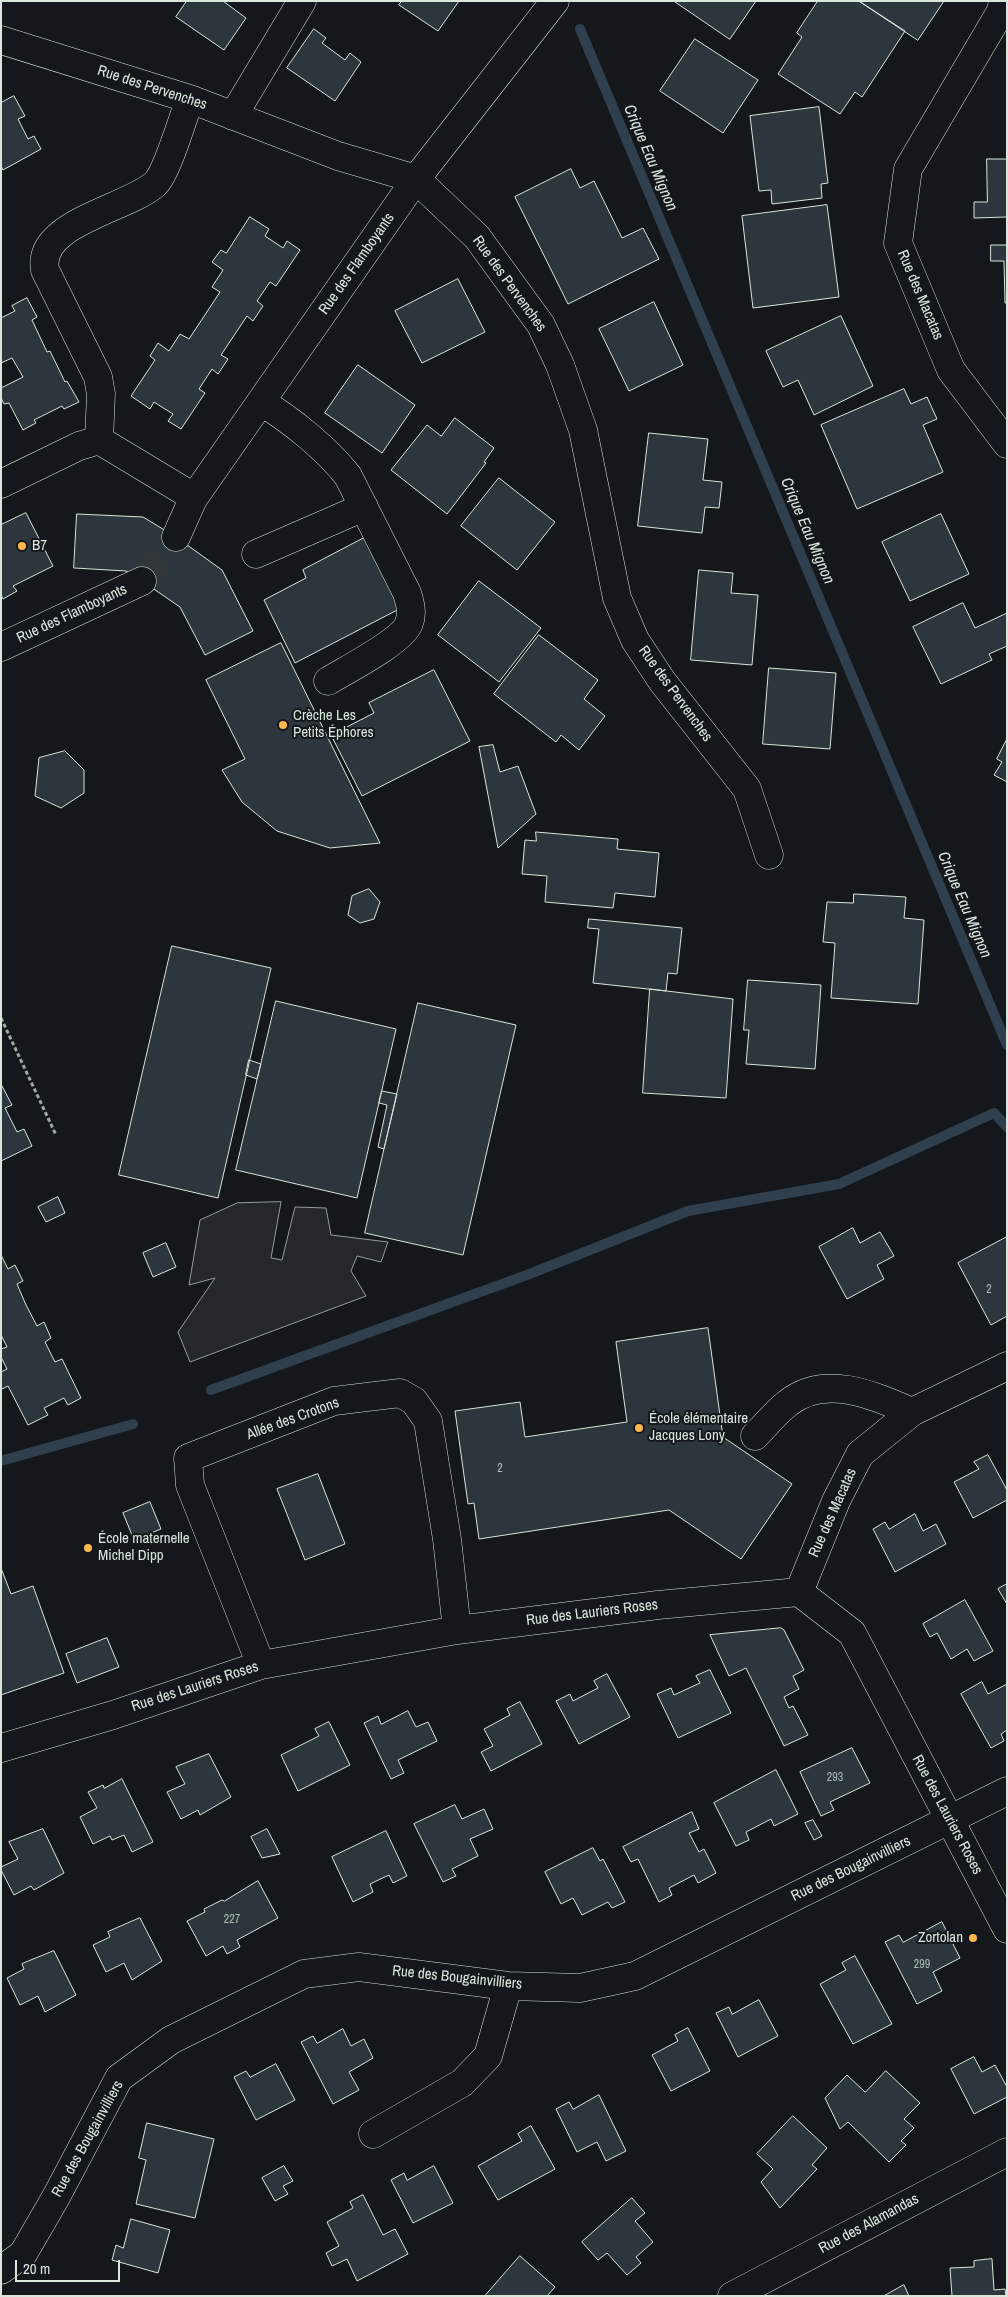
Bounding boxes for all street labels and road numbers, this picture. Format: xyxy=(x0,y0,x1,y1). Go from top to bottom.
street label: Rue des Pervenches xyxy=(95,62,209,114)
street label: Rue des Flamboyants xyxy=(315,210,399,318)
street label: Rue des Pervenches xyxy=(468,233,550,335)
street label: Rue des Macatas xyxy=(893,247,947,343)
street label: Rue des Flamboyants xyxy=(14,581,130,647)
street label: Rue des Pervenches xyxy=(634,643,716,745)
street label: Allée des Crotons xyxy=(244,1394,342,1444)
street label: Rue des Macatas xyxy=(805,1466,861,1560)
street label: Rue des Lauriers Roses xyxy=(525,1596,659,1630)
street label: Rue des Lauriers Roses xyxy=(129,1658,261,1716)
street label: Rue des Lauriers Roses xyxy=(908,1752,986,1878)
street label: Rue des Bougainvilliers xyxy=(788,1832,914,1906)
street label: Rue des Bougainvilliers xyxy=(391,1962,523,1994)
street label: Rue des Bougainvilliers xyxy=(48,2078,128,2200)
street label: Rue des Alamandas xyxy=(816,2190,922,2258)

